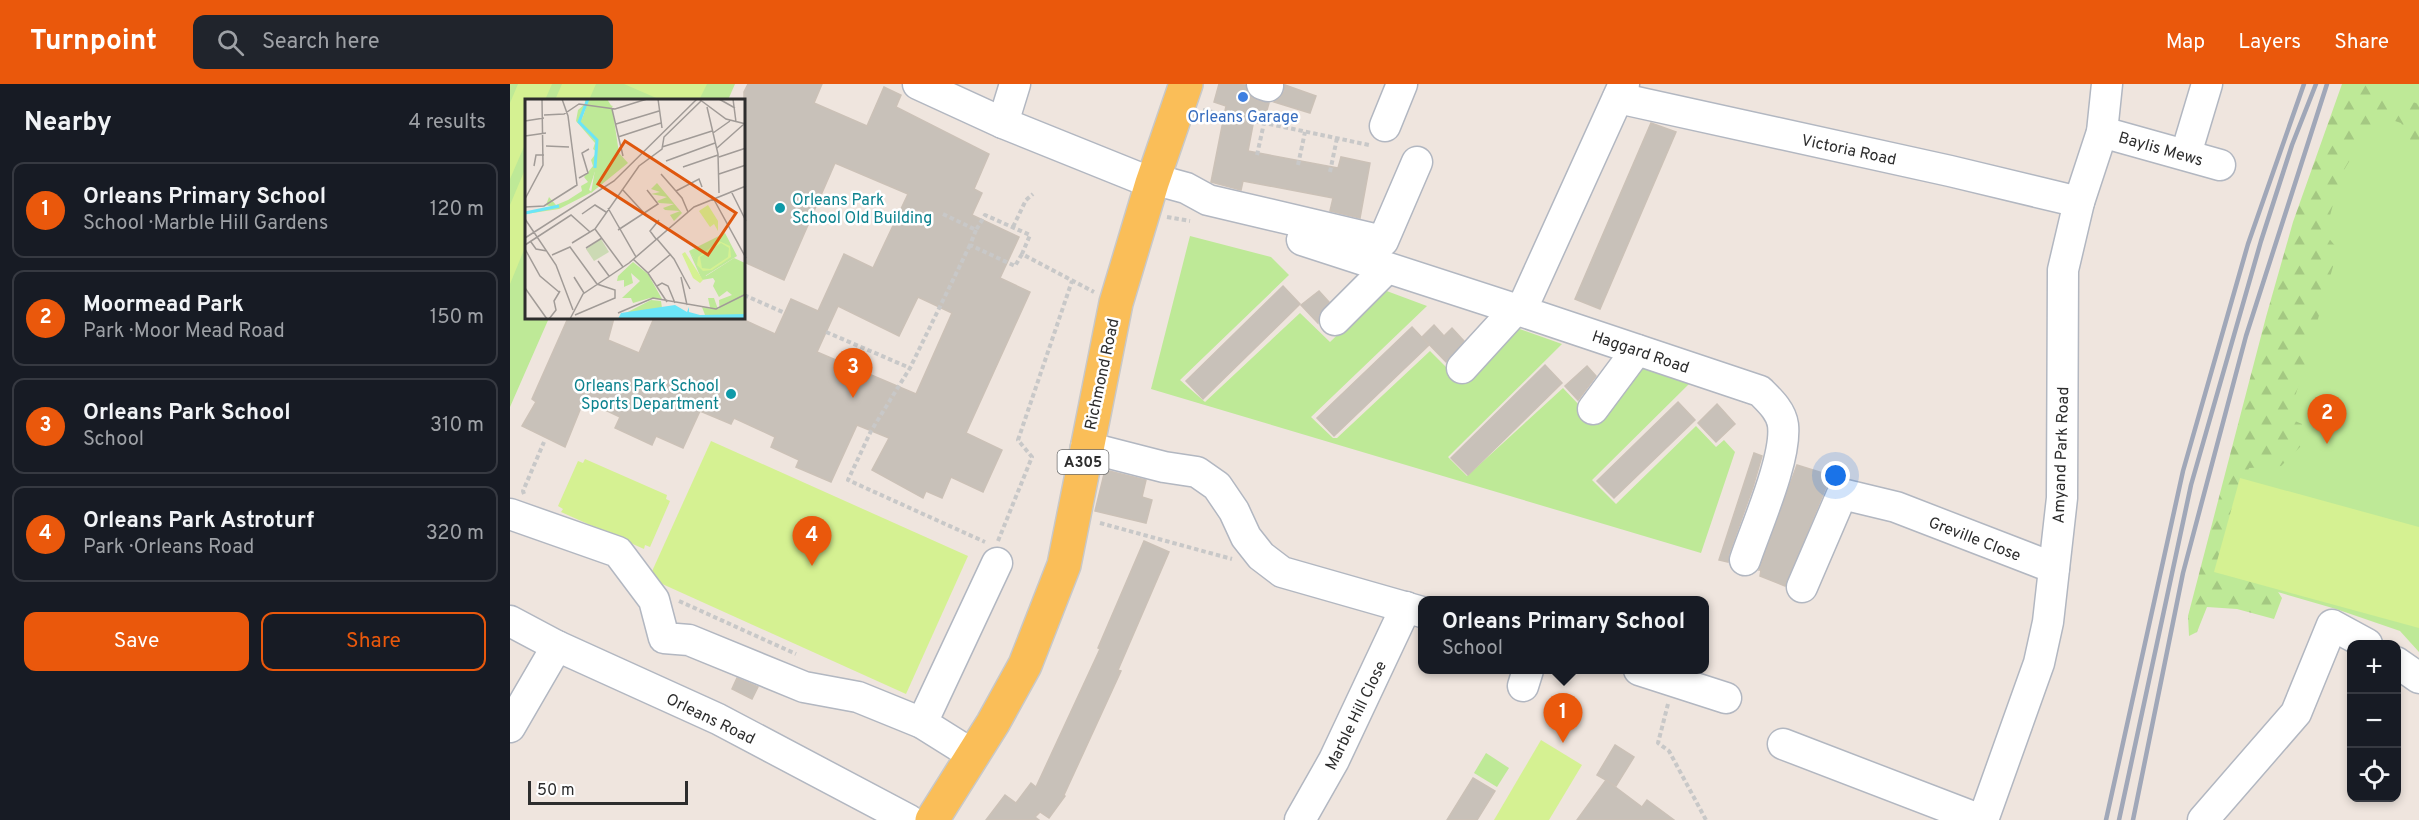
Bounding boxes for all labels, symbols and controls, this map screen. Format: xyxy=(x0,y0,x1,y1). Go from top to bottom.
search box xyxy=(193,15,613,69)
text: Turnpoint xyxy=(30,24,157,60)
icon: search xyxy=(214,26,247,59)
text: Search here xyxy=(262,29,379,56)
text: Map xyxy=(2166,29,2205,56)
text: Layers xyxy=(2238,29,2301,56)
text: Share xyxy=(2334,29,2389,56)
marker: Orleans Garage xyxy=(1236,90,1250,104)
inset map xyxy=(525,99,746,320)
text: Nearby xyxy=(24,107,112,140)
place label: Orleans Garage xyxy=(1187,108,1299,128)
text: 4 results xyxy=(409,110,486,136)
street label: Baylis Mews xyxy=(2116,128,2205,172)
street label: Victoria Road xyxy=(1799,131,1898,171)
text: Orleans Primary School xyxy=(83,184,326,211)
place label: Orleans Park School Old Building xyxy=(792,191,932,229)
text: 1 xyxy=(42,197,50,223)
text: 120 m xyxy=(430,197,484,223)
marker: Orleans Park School Old Building xyxy=(773,201,787,215)
text: School · Marble Hill Gardens xyxy=(83,211,328,237)
text: Moormead Park xyxy=(83,292,244,319)
text: 2 xyxy=(39,305,52,331)
text: 150 m xyxy=(430,305,484,331)
street label: Richmond Road xyxy=(1081,317,1125,432)
text: Park · Moor Mead Road xyxy=(83,319,285,345)
street label: Haggard Road xyxy=(1589,327,1692,379)
pin: 3 xyxy=(834,348,872,398)
place label: Orleans Park School Sports Department xyxy=(574,377,719,415)
street label: Amyand Park Road xyxy=(2050,386,2074,524)
marker: Orleans Park School Sports Department xyxy=(724,387,738,401)
pin: 2 xyxy=(2308,394,2346,444)
text: Orleans Park School xyxy=(83,400,291,427)
text: 3 xyxy=(40,413,52,439)
text: 310 m xyxy=(430,413,484,439)
text: School xyxy=(83,427,144,453)
road number: A305 xyxy=(1058,450,1108,474)
your location xyxy=(1821,461,1850,490)
text: Orleans Park Astroturf xyxy=(83,508,314,535)
street label: Greville Close xyxy=(1925,513,2023,567)
pin: 4 xyxy=(792,516,832,566)
text: 4 xyxy=(39,521,52,547)
text: 320 m xyxy=(426,521,484,547)
text: Park · Orleans Road xyxy=(83,535,254,561)
popup xyxy=(1418,596,1709,674)
text: Orleans Primary School xyxy=(1442,609,1685,636)
button: Save xyxy=(24,612,249,671)
button: Share xyxy=(261,612,486,671)
text: School xyxy=(1442,636,1503,662)
map controls xyxy=(2347,640,2401,802)
button: + xyxy=(2347,640,2401,694)
street label: Marble Hill Close xyxy=(1322,658,1392,774)
street label: Orleans Road xyxy=(662,690,758,750)
pin: 1 xyxy=(1544,694,1582,743)
button: − xyxy=(2347,694,2401,748)
button: locate xyxy=(2347,748,2401,802)
scale bar xyxy=(528,778,688,806)
text: 50 m xyxy=(537,781,575,801)

